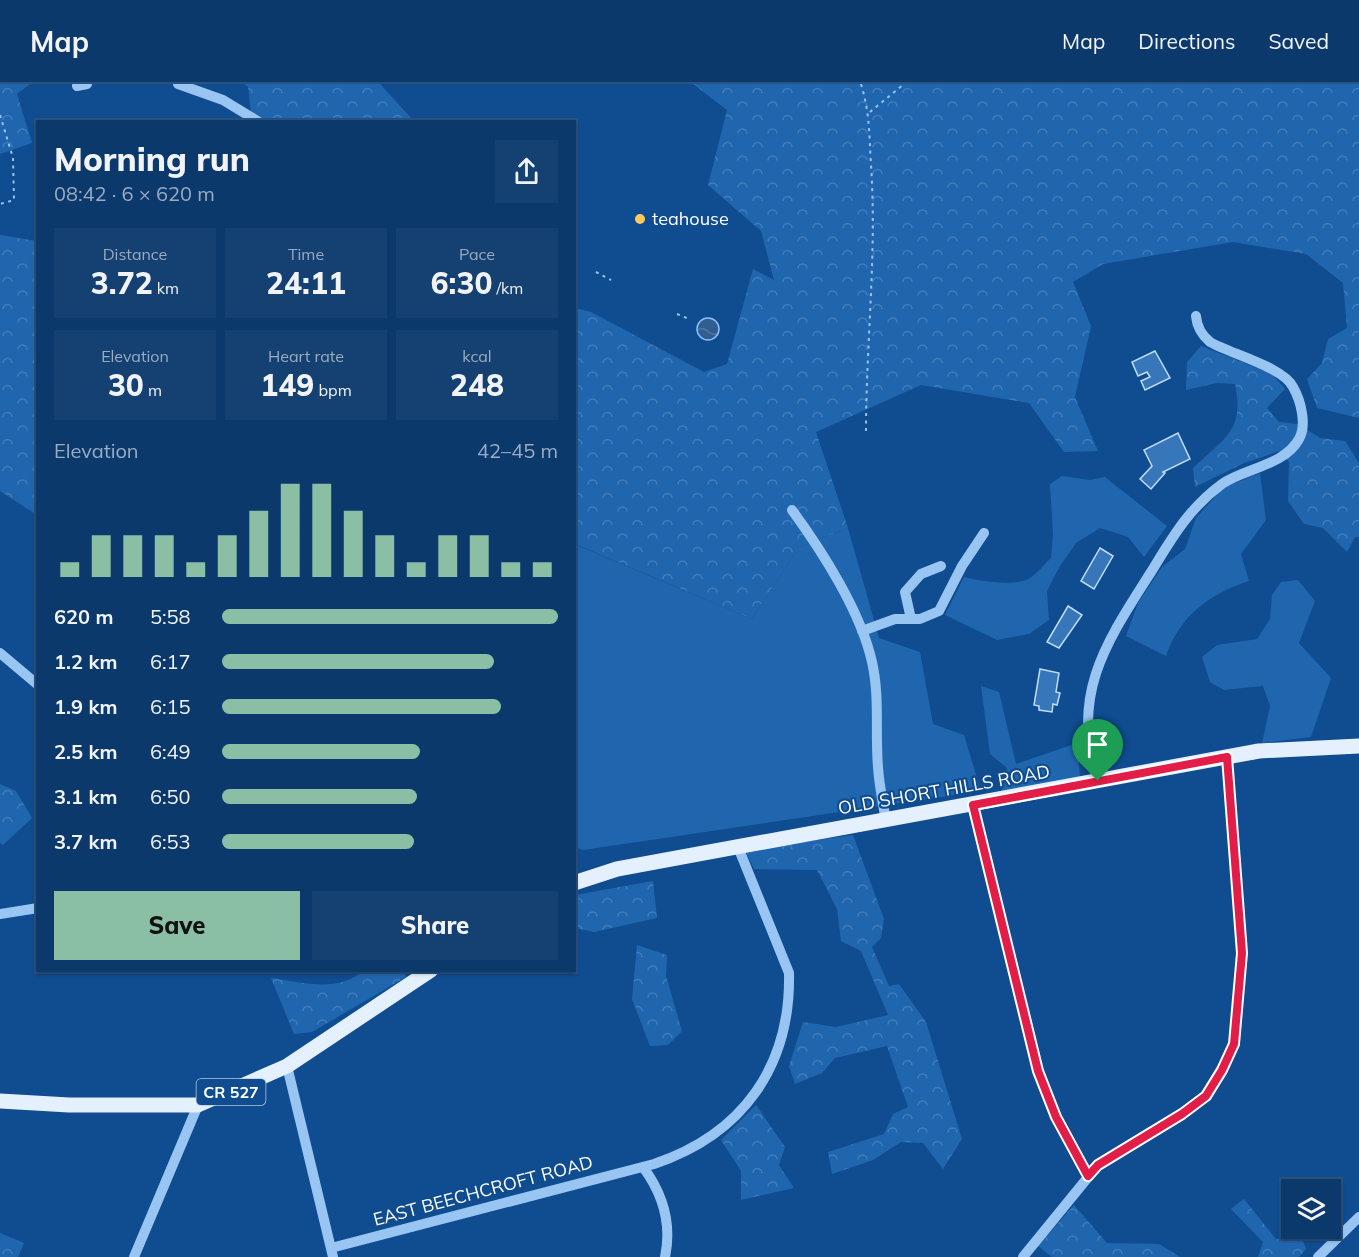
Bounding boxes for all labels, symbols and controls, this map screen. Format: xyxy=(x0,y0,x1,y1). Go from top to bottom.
text: Map xyxy=(30,24,89,59)
text: Map xyxy=(1062,28,1105,54)
text: Directions xyxy=(1138,28,1235,54)
text: Saved xyxy=(1268,28,1329,54)
text: Morning run xyxy=(54,138,250,179)
button: share xyxy=(495,140,558,203)
text: 08:42 · 6 × 620 m xyxy=(54,181,215,206)
place label: teahouse xyxy=(652,207,729,230)
marker: teahouse xyxy=(633,212,647,226)
text: Distance xyxy=(103,244,167,264)
text: Time xyxy=(288,244,324,264)
text: Pace xyxy=(459,244,495,264)
text: 3.72 xyxy=(91,264,153,302)
text: 24:11 xyxy=(266,264,346,302)
text: 6:30 xyxy=(431,264,492,302)
text: km xyxy=(153,278,179,298)
text: /km xyxy=(492,278,523,298)
text: Elevation xyxy=(101,346,169,366)
text: Heart rate xyxy=(268,346,344,366)
text: kcal xyxy=(462,346,492,366)
text: 30 xyxy=(108,366,144,404)
text: 149 xyxy=(260,366,314,404)
text: 248 xyxy=(450,366,504,404)
text: m xyxy=(144,380,162,400)
text: bpm xyxy=(314,380,352,400)
text: Elevation xyxy=(54,438,139,463)
text: 42–45 m xyxy=(477,438,558,463)
text: 620 m xyxy=(54,604,113,629)
text: 5:58 xyxy=(150,604,191,629)
text: 1.2 km xyxy=(54,649,117,674)
text: 6:17 xyxy=(150,649,191,674)
text: 1.9 km xyxy=(54,694,117,719)
text: 6:15 xyxy=(150,694,191,719)
pin xyxy=(1072,719,1123,781)
icon: arrive xyxy=(1081,728,1114,761)
text: 2.5 km xyxy=(54,739,117,764)
text: 6:49 xyxy=(150,739,191,764)
street label: OLD SHORT HILLS ROAD xyxy=(836,760,1052,819)
text: 3.1 km xyxy=(54,784,117,809)
text: 6:50 xyxy=(150,784,191,809)
text: 3.7 km xyxy=(54,829,117,854)
text: 6:53 xyxy=(150,829,191,854)
button: Save xyxy=(54,891,300,960)
button: Share xyxy=(312,891,558,960)
road number: CR 527 xyxy=(196,1079,266,1105)
street label: EAST BEECHCROFT ROAD xyxy=(371,1150,595,1231)
map controls xyxy=(1281,1179,1341,1239)
button: layers xyxy=(1281,1179,1341,1239)

